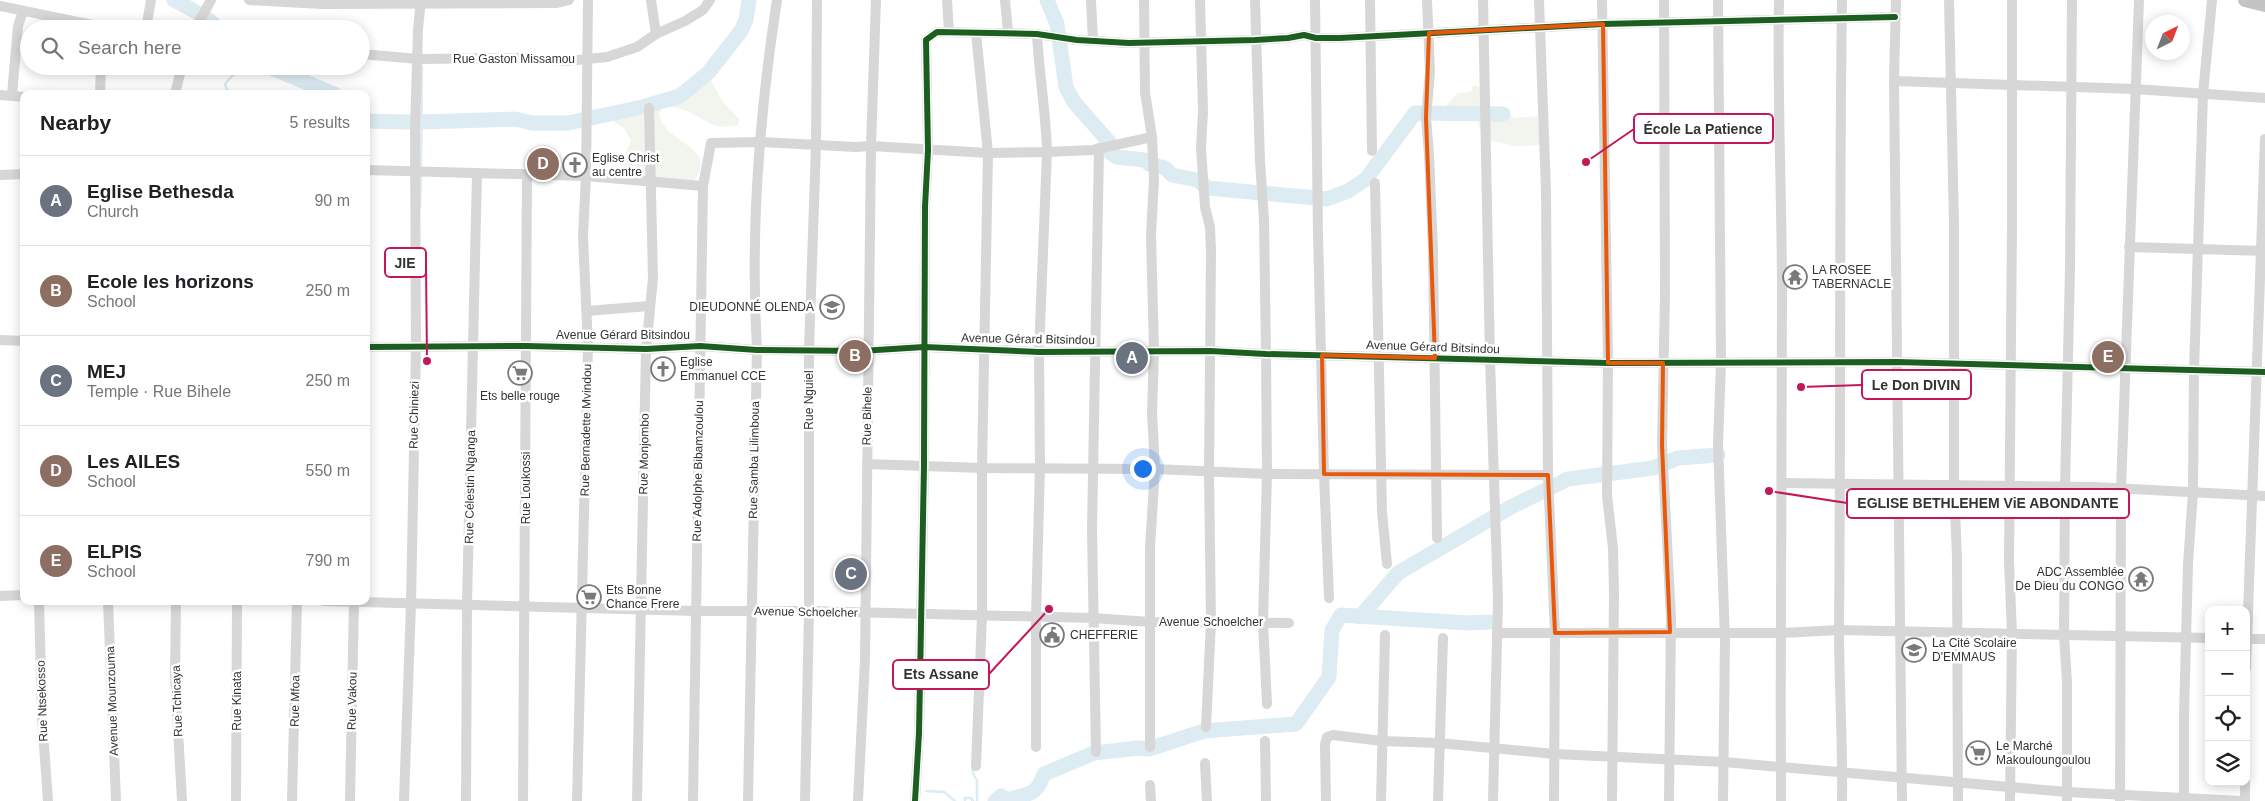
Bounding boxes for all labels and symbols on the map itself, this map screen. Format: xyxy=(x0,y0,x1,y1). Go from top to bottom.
north arrow xyxy=(2145,15,2190,60)
street label: Rue Gaston Missamou xyxy=(453,52,575,66)
callout: École La Patience xyxy=(1634,114,1773,143)
text: École La Patience xyxy=(1643,121,1763,137)
pin: D xyxy=(527,145,559,183)
place label: Eglise Christ au centre xyxy=(592,151,660,179)
church icon: Eglise Christ au centre xyxy=(562,152,588,178)
callout: JIE xyxy=(385,248,426,277)
text: JIE xyxy=(394,255,416,271)
place label: LA ROSEE TABERNACLE xyxy=(1812,263,1891,291)
temple icon: LA ROSEE TABERNACLE xyxy=(1782,264,1808,290)
school or university icon: DIEUDONNÉ OLENDA xyxy=(819,294,845,320)
place label: DIEUDONNÉ OLENDA xyxy=(689,299,814,314)
street label: Avenue Gérard Bitsindou xyxy=(556,328,690,342)
street label: Avenue Gérard Bitsindou xyxy=(961,331,1095,347)
pin: B xyxy=(839,337,871,375)
street label: Avenue Gérard Bitsindou xyxy=(1366,338,1500,356)
pin: E xyxy=(2092,338,2124,376)
pin: A xyxy=(1116,339,1148,377)
place label: Eglise Emmanuel CCE xyxy=(680,355,766,383)
church icon: Eglise Emmanuel CCE xyxy=(650,356,676,382)
supermarket icon: Ets belle rouge xyxy=(507,360,533,386)
street label: Rue Bernadette Mvindou xyxy=(578,364,594,496)
street label: Rue Nguiel xyxy=(802,370,816,430)
callout: Le Don DIVIN xyxy=(1862,370,1971,399)
text: Le Don DIVIN xyxy=(1872,377,1960,393)
street label: Rue Chiniezi xyxy=(406,381,422,449)
street label: Rue Bihele xyxy=(859,386,875,445)
place label: Ets belle rouge xyxy=(480,389,560,403)
street label: Rue Adolphe Bibamzoulou xyxy=(690,400,706,542)
street label: Rue Samba Lilimboua xyxy=(746,401,762,519)
street label: Rue Monjombo xyxy=(636,413,652,495)
street label: Rue Célestin Nganga xyxy=(462,430,478,544)
street label: Rue Loukossi xyxy=(519,452,533,524)
your location xyxy=(1130,456,1156,482)
callout: EGLISE BETHLEHEM ViE ABONDANTE xyxy=(1847,489,2129,518)
text: EGLISE BETHLEHEM ViE ABONDANTE xyxy=(1857,495,2119,511)
pin: C xyxy=(835,555,867,593)
place label: ADC Assemblée De Dieu du CONGO xyxy=(2015,565,2124,593)
temple icon: ADC Assemblée De Dieu du CONGO xyxy=(2128,566,2154,592)
place label: Ets Bonne Chance Frere xyxy=(606,583,680,611)
supermarket icon: Ets Bonne Chance Frere xyxy=(576,584,602,610)
street label: Avenue Schoelcher xyxy=(754,604,858,620)
street label: Avenue Schoelcher xyxy=(1159,615,1263,629)
public building icon: CHEFFERIE xyxy=(1039,622,1065,648)
place label: CHEFFERIE xyxy=(1070,628,1138,642)
place label: La Cité Scolaire D'EMMAUS xyxy=(1932,636,2017,664)
school or university icon: La Cité Scolaire D'EMMAUS xyxy=(1901,637,1927,663)
street label: Avenue Mounzouma xyxy=(103,646,121,756)
street label: Rue Ntsekosso xyxy=(34,660,50,742)
callout: Ets Assane xyxy=(893,660,989,689)
street label: Rue Tchicaya xyxy=(169,665,185,737)
text: Ets Assane xyxy=(904,666,979,682)
street label: Rue Kinata xyxy=(230,671,244,731)
street label: Rue Vakou xyxy=(344,672,360,730)
street label: Rue Mfoa xyxy=(288,675,302,727)
place label: Le Marché Makouloungoulou xyxy=(1996,739,2091,767)
supermarket icon: Le Marché Makouloungoulou xyxy=(1965,740,1991,766)

